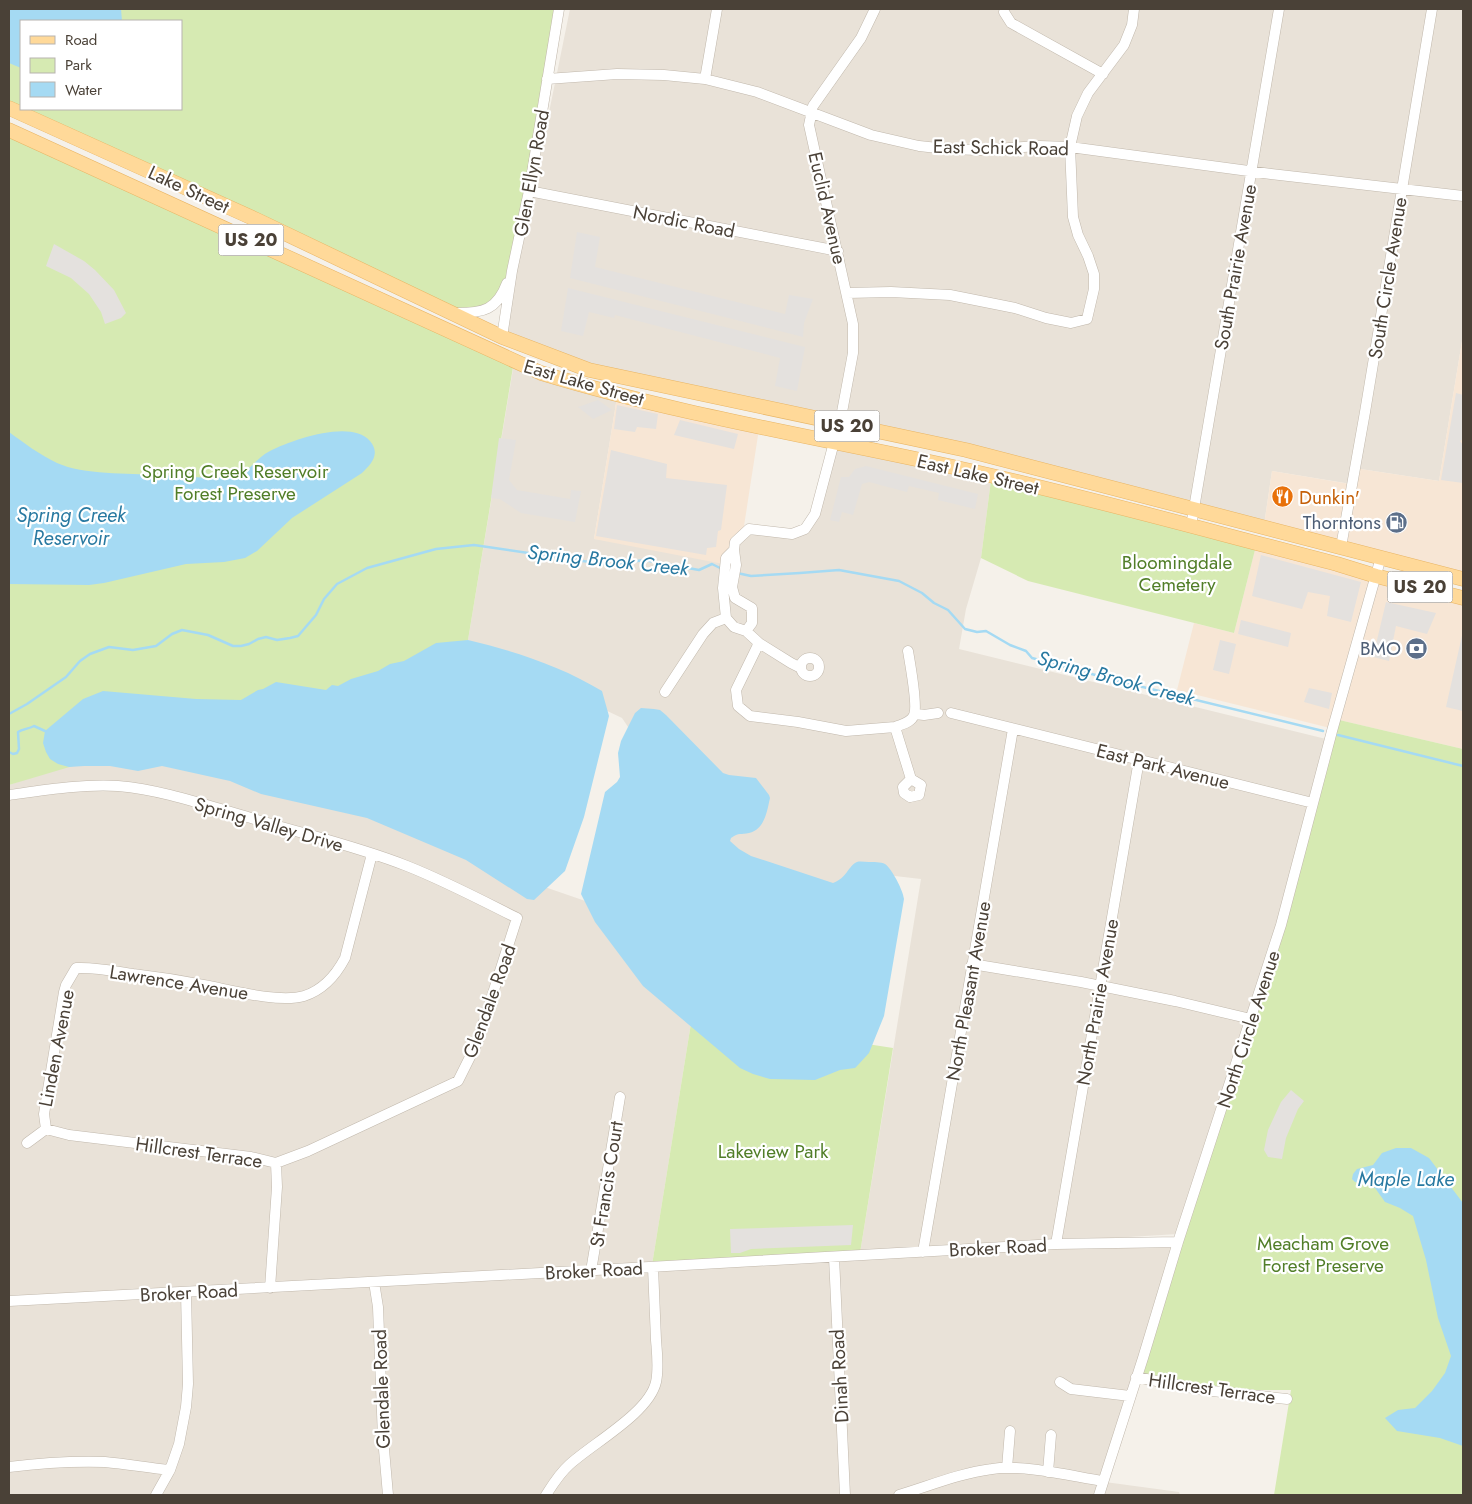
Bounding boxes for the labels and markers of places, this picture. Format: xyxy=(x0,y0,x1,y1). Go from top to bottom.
place label: Dunkin' xyxy=(1299,484,1360,511)
restaurant icon: Dunkin' xyxy=(1271,485,1295,509)
place label: Thorntons xyxy=(1303,509,1381,536)
fuel station icon: Thorntons xyxy=(1385,510,1409,534)
place label: BMO xyxy=(1360,635,1401,662)
bank icon: BMO xyxy=(1405,636,1429,660)

